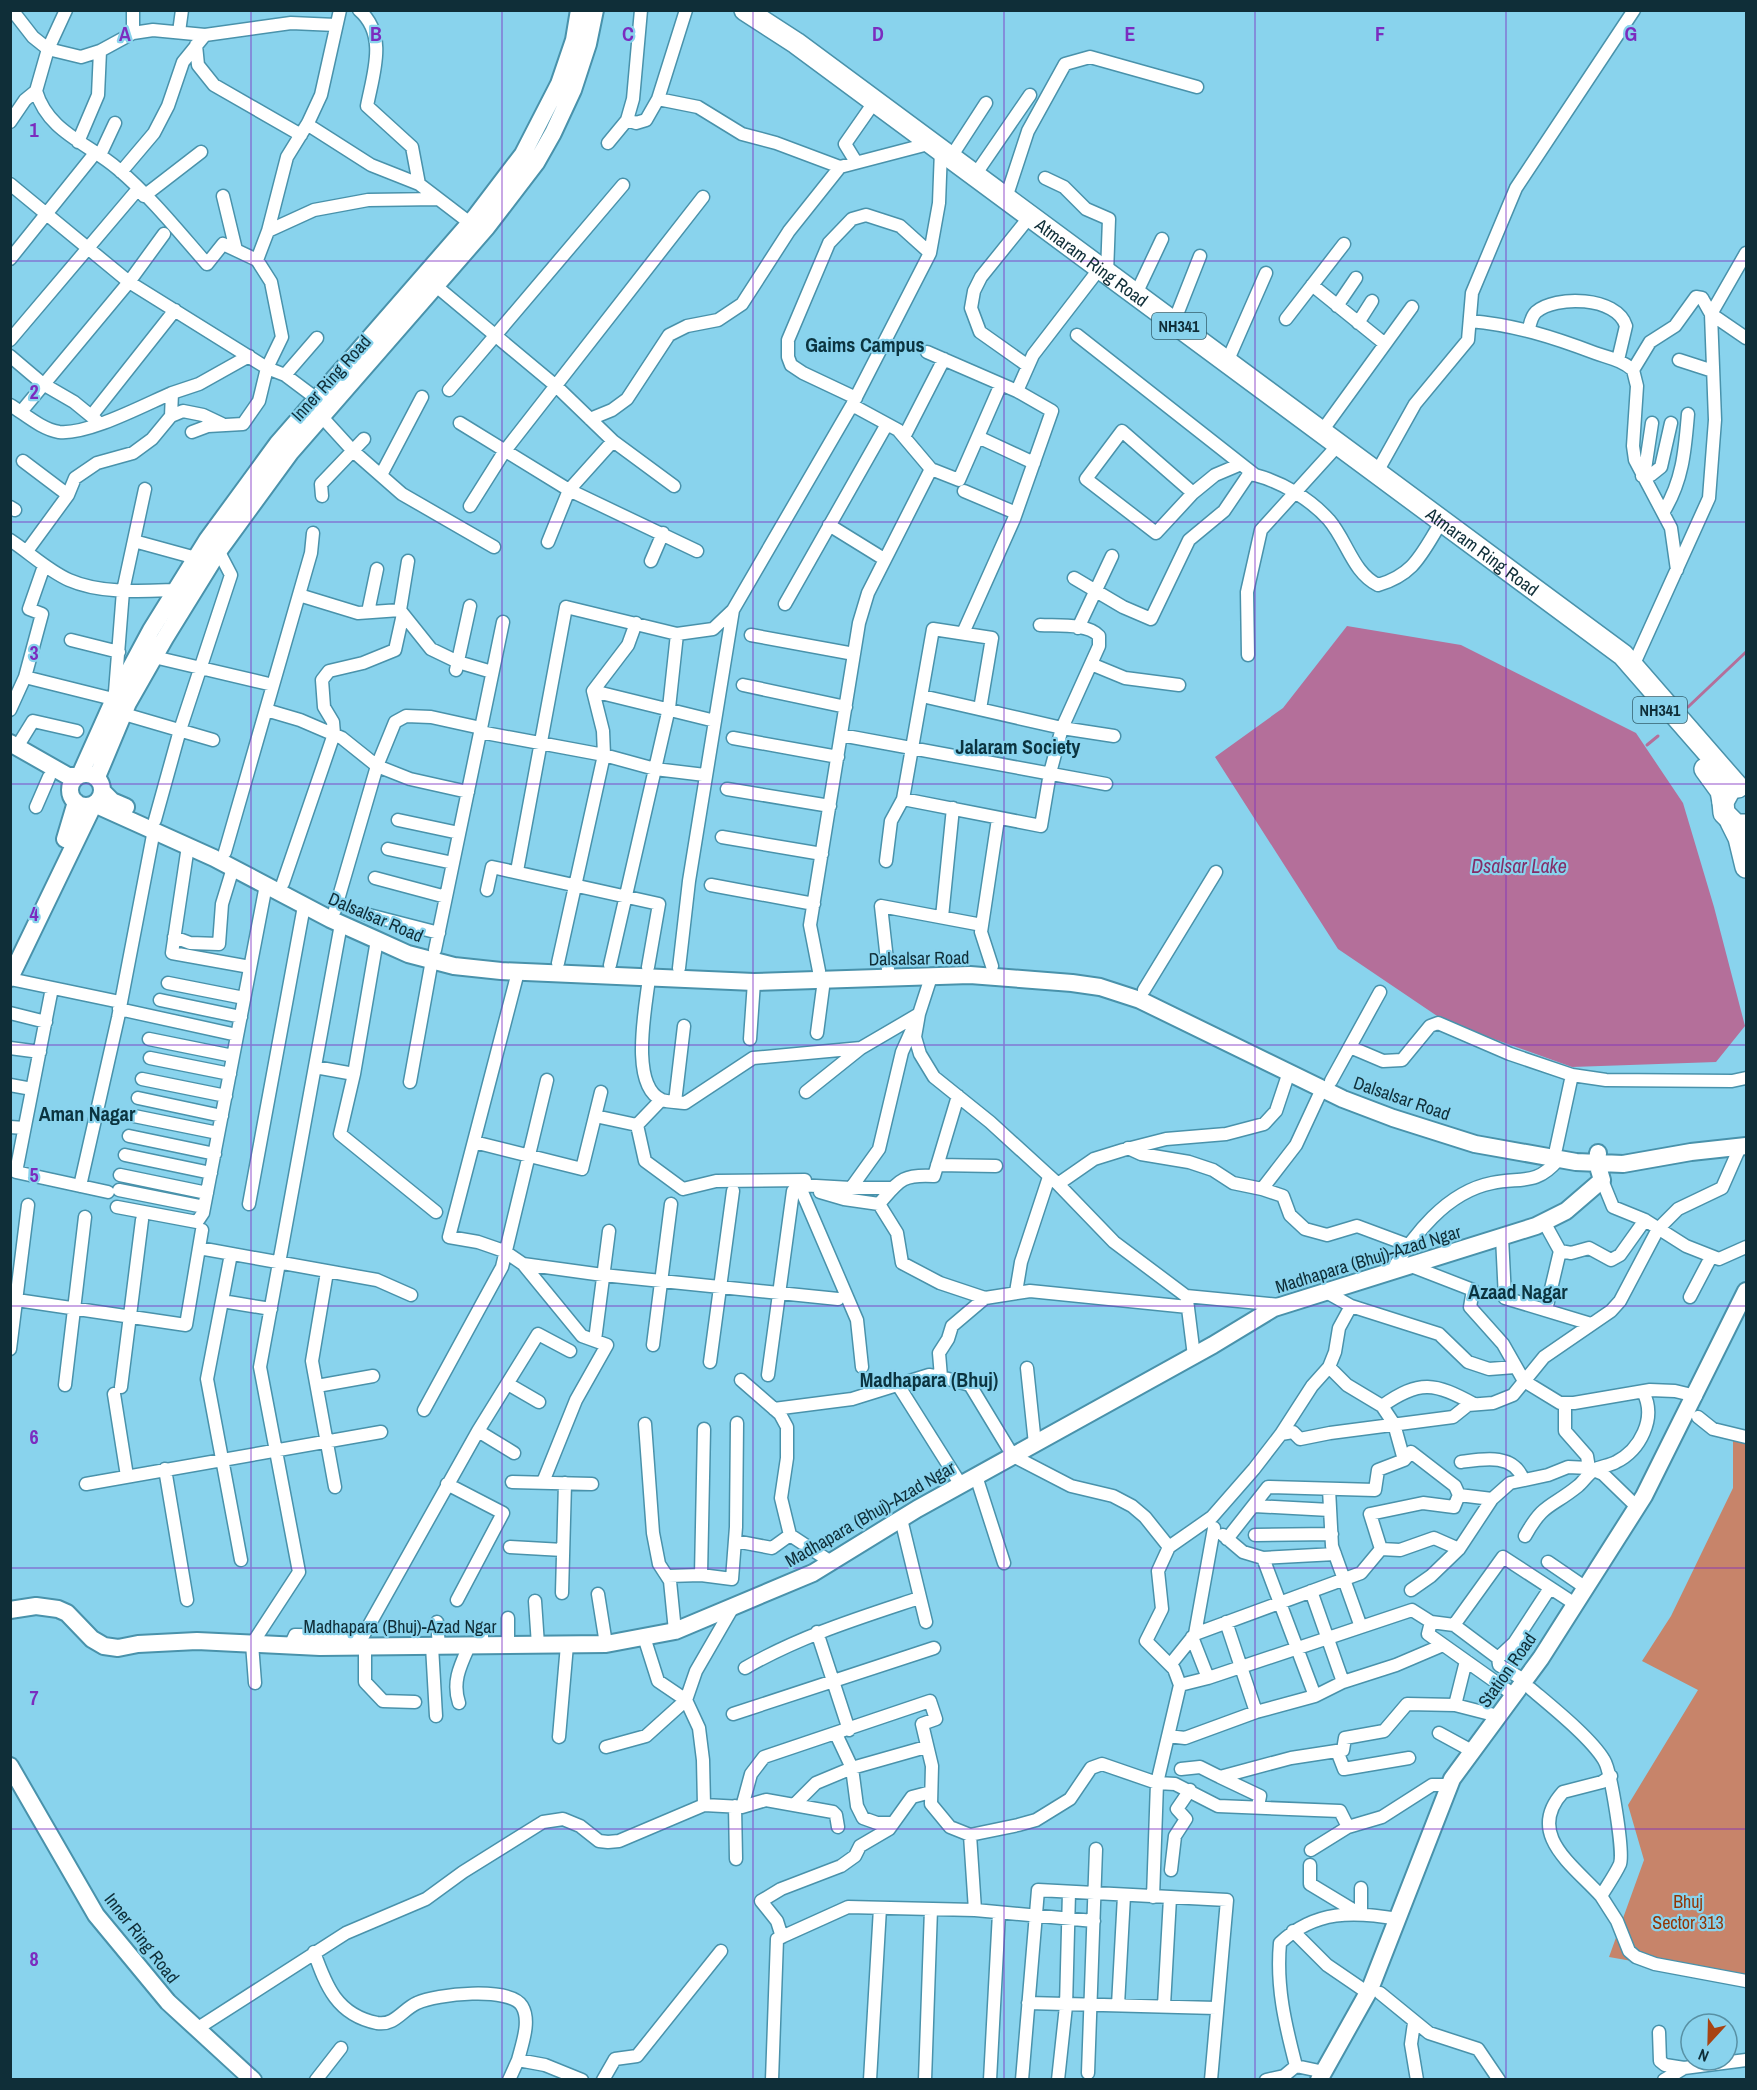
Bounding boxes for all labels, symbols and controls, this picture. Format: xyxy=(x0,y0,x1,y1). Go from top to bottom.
text: A xyxy=(119,20,131,47)
text: B xyxy=(370,20,382,47)
text: C xyxy=(622,20,634,47)
text: D xyxy=(872,20,884,47)
text: E xyxy=(1125,20,1136,47)
text: F xyxy=(1375,20,1385,47)
text: G xyxy=(1625,20,1637,47)
text: 1 xyxy=(29,116,39,143)
street label: Atmaram Ring Road xyxy=(1030,211,1154,312)
road number: NH341 xyxy=(1152,313,1206,339)
street label: Inner Ring Road xyxy=(285,329,377,427)
district label: Gaims Campus xyxy=(805,331,925,358)
text: 2 xyxy=(29,378,39,405)
street label: Atmaram Ring Road xyxy=(1420,500,1544,601)
text: 3 xyxy=(29,639,39,666)
road number: NH341 xyxy=(1633,697,1687,723)
district label: Jalaram Society xyxy=(956,733,1081,760)
water label: Dsalsar Lake xyxy=(1471,852,1567,879)
street label: Dalsalsar Road xyxy=(325,886,427,948)
text: 4 xyxy=(29,900,39,927)
street label: Dalsalsar Road xyxy=(868,945,970,971)
street label: Dalsalsar Road xyxy=(1350,1070,1454,1126)
district label: Aman Nagar xyxy=(39,1100,136,1127)
text: 5 xyxy=(29,1161,39,1188)
street label: Madhapara (Bhuj)-Azad Ngar xyxy=(1272,1219,1464,1299)
district label: Azaad Nagar xyxy=(1468,1278,1568,1305)
district label: Madhapara (Bhuj) xyxy=(860,1366,998,1393)
text: 6 xyxy=(29,1423,39,1450)
street label: Madhapara (Bhuj)-Azad Ngar xyxy=(780,1455,960,1573)
street label: Madhapara (Bhuj)-Azad Ngar xyxy=(304,1614,496,1639)
street label: Station Road xyxy=(1472,1628,1542,1712)
text: 7 xyxy=(29,1684,39,1711)
street label: Inner Ring Road xyxy=(99,1888,185,1988)
park label: Bhuj Sector 313 xyxy=(1652,1889,1724,1935)
text: 8 xyxy=(29,1945,39,1972)
north arrow xyxy=(1679,2012,1739,2072)
text: N xyxy=(1695,2044,1712,2068)

